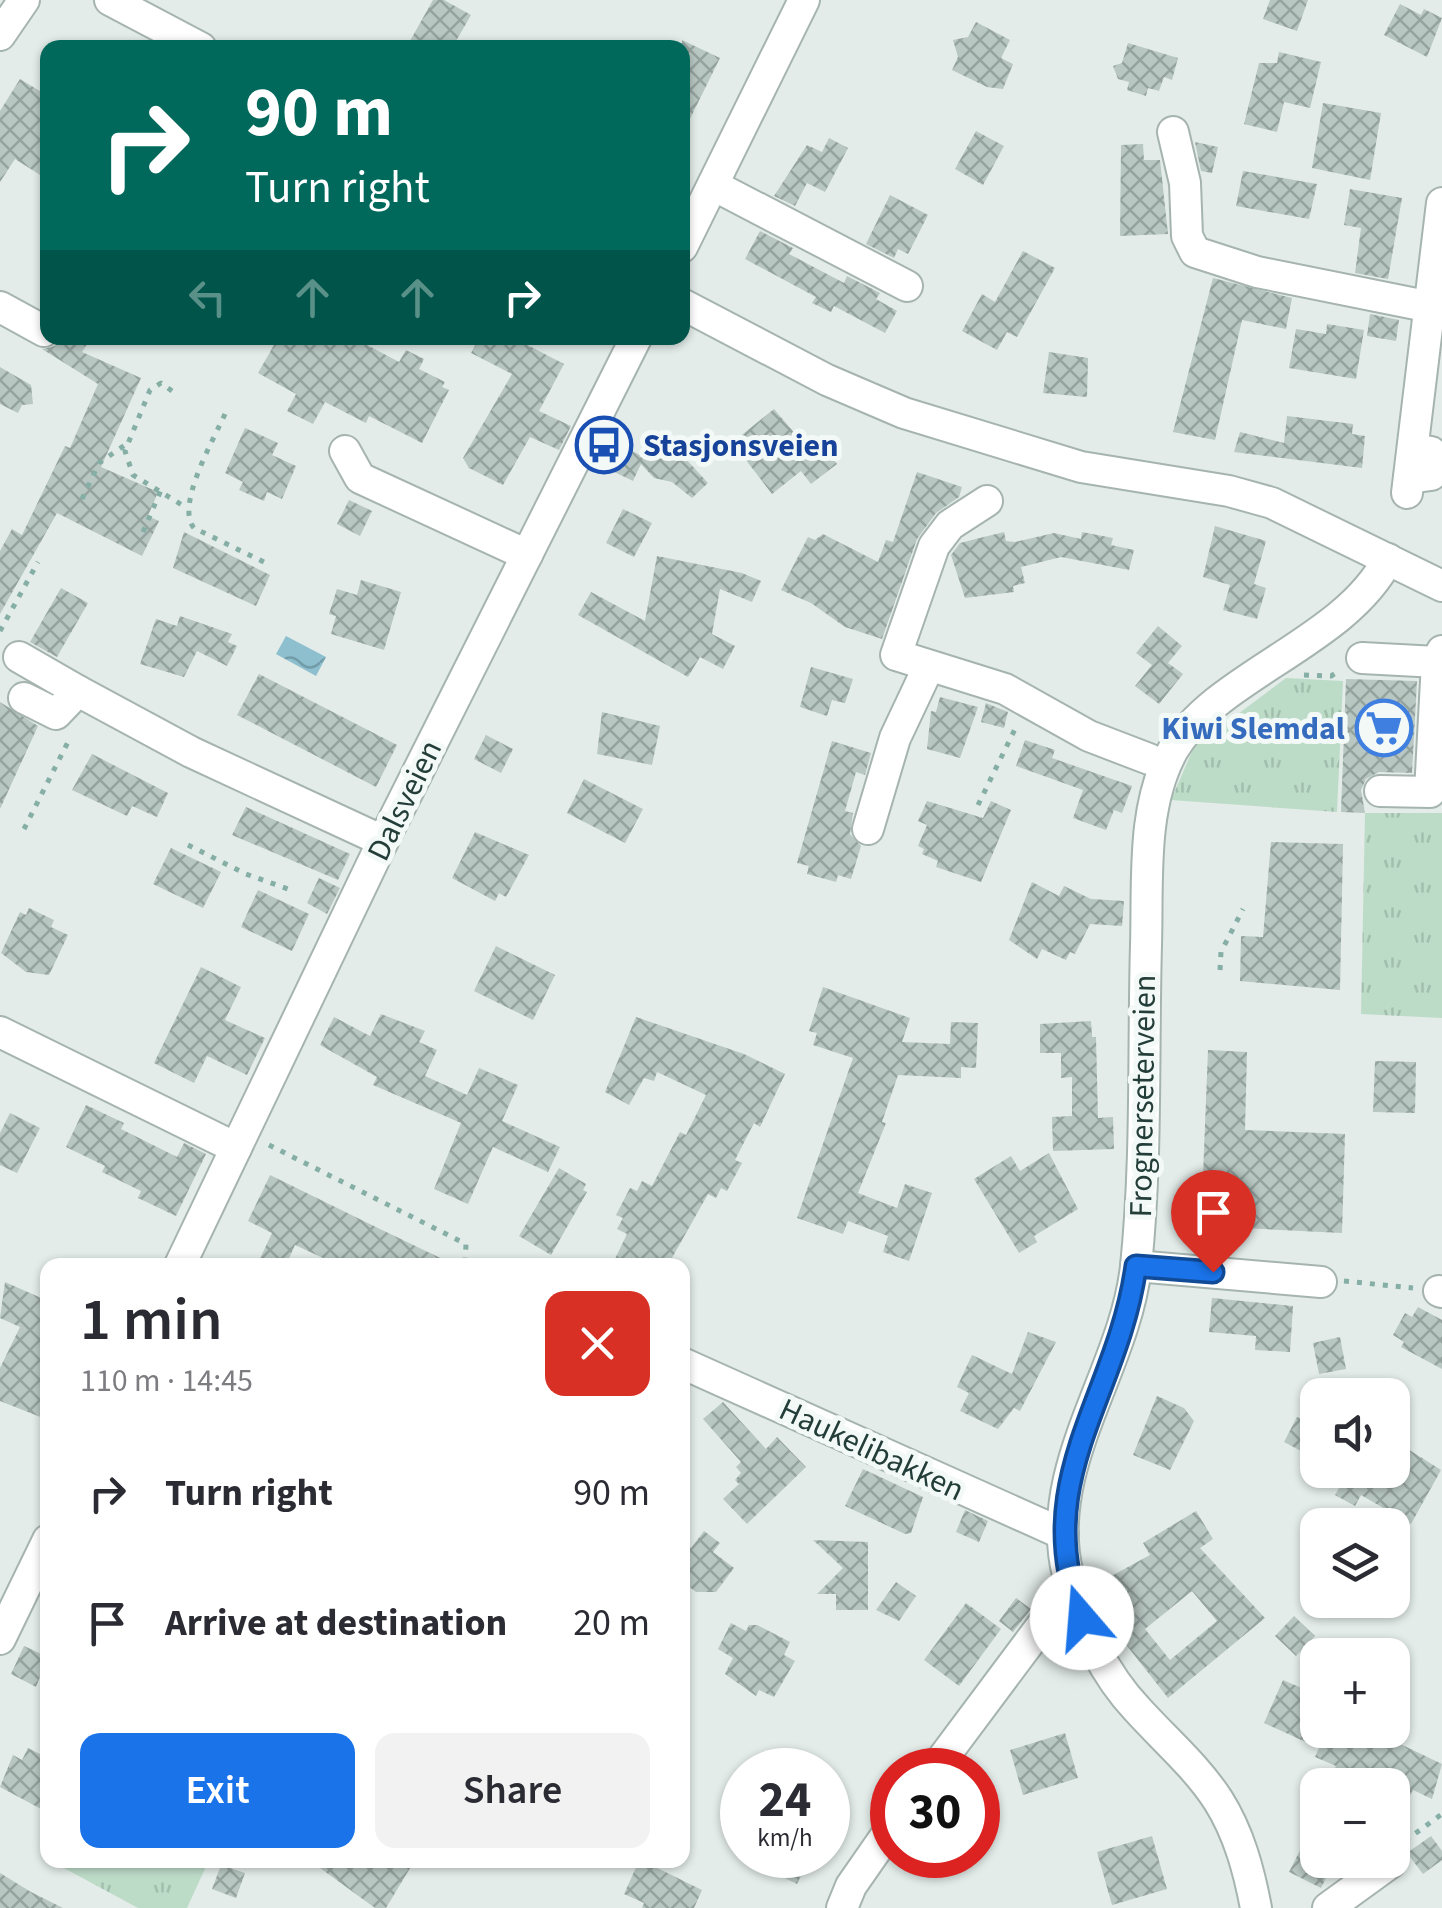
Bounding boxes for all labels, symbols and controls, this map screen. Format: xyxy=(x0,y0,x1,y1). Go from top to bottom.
text: 90 m xyxy=(245,63,393,163)
icon: right xyxy=(80,80,210,210)
text: Turn right xyxy=(245,156,430,220)
icon: left xyxy=(180,270,235,325)
icon: ahead xyxy=(285,270,340,325)
icon: ahead xyxy=(390,270,445,325)
icon: right xyxy=(495,270,550,325)
bus stop icon: Stasjonsveien xyxy=(574,415,634,475)
place label: Stasjonsveien xyxy=(643,423,838,469)
supermarket icon: Kiwi Slemdal xyxy=(1354,698,1414,758)
place label: Kiwi Slemdal xyxy=(1161,706,1345,752)
street label: Dalsveien xyxy=(356,732,454,869)
street label: Frognerseterveien xyxy=(1118,974,1168,1218)
pin xyxy=(1171,1170,1256,1273)
icon: arrive xyxy=(1186,1185,1241,1240)
text: 1 min xyxy=(80,1278,223,1363)
button: close xyxy=(545,1291,650,1396)
text: 110 m · 14:45 xyxy=(80,1358,253,1404)
map controls xyxy=(1300,1378,1410,1878)
button: sound xyxy=(1300,1378,1410,1488)
street label: Haukelibakken xyxy=(771,1387,972,1513)
icon: right xyxy=(80,1466,135,1521)
text: Turn right xyxy=(165,1466,333,1520)
text: 90 m xyxy=(573,1466,650,1520)
button: layers xyxy=(1300,1508,1410,1618)
position arrow xyxy=(1030,1566,1134,1670)
icon: arrive xyxy=(80,1596,135,1651)
text: Arrive at destination xyxy=(165,1596,507,1650)
text: 20 m xyxy=(573,1596,650,1650)
button: + xyxy=(1300,1638,1410,1748)
button: Exit xyxy=(80,1733,355,1848)
button: Share xyxy=(375,1733,650,1848)
speed limit sign: 30 xyxy=(870,1748,1000,1878)
text: 24 xyxy=(759,1765,811,1836)
button: − xyxy=(1300,1768,1410,1878)
text: km/h xyxy=(757,1820,813,1856)

